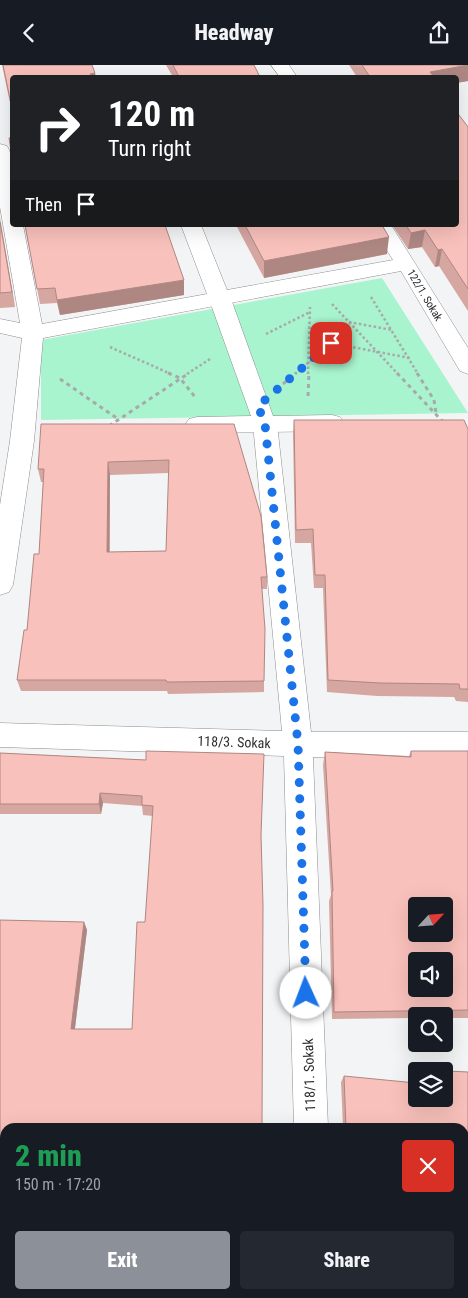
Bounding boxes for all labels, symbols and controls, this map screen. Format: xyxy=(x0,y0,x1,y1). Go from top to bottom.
icon: back xyxy=(15,19,43,47)
icon: share xyxy=(425,19,453,47)
text: Headway xyxy=(194,20,274,45)
text: 120 m xyxy=(108,94,195,135)
icon: right xyxy=(25,95,90,160)
text: Turn right xyxy=(108,136,191,161)
icon: arrive xyxy=(72,190,100,218)
text: Then xyxy=(25,193,62,216)
street label: 122/1. Sokak xyxy=(404,267,445,323)
pin xyxy=(310,322,352,364)
icon: arrive xyxy=(317,329,345,357)
street label: 118/3. Sokak xyxy=(197,733,272,751)
north arrow xyxy=(408,897,452,943)
map controls xyxy=(408,897,453,1107)
button: sound xyxy=(408,952,453,997)
position arrow xyxy=(279,966,331,1018)
button: search xyxy=(408,1007,453,1052)
street label: 118/1. Sokak xyxy=(300,1037,318,1112)
button: layers xyxy=(408,1062,453,1107)
text: 2 min xyxy=(15,1138,82,1173)
button: close xyxy=(402,1140,454,1192)
text: 150 m · 17:20 xyxy=(15,1175,101,1194)
button: Exit xyxy=(15,1231,230,1289)
button: Share xyxy=(240,1231,454,1289)

